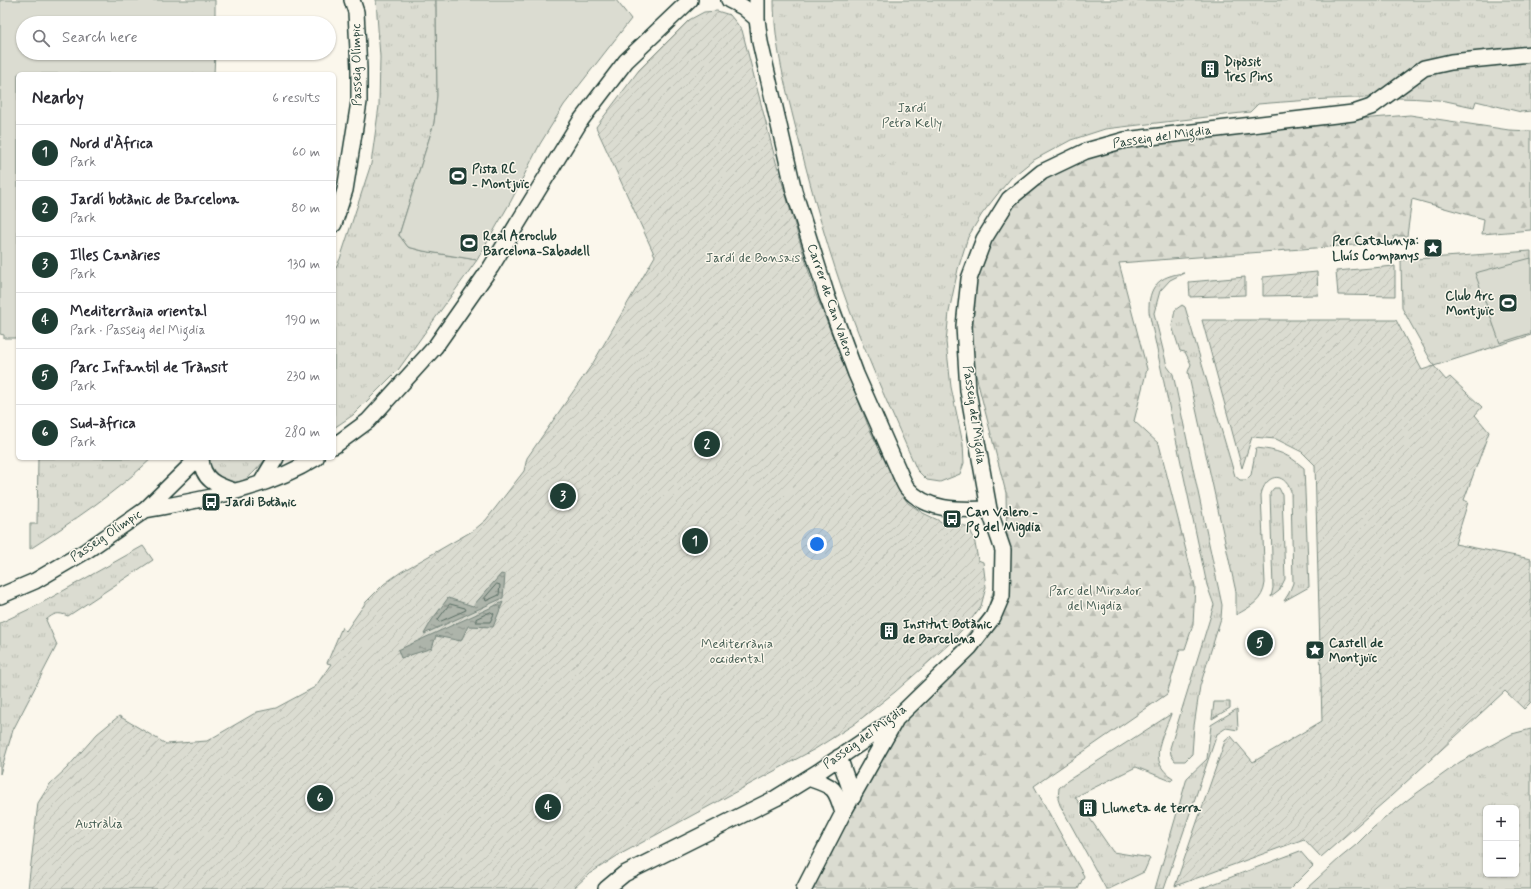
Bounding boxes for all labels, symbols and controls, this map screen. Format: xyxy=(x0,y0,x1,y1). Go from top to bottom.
search box xyxy=(16,16,336,60)
street label: Passeig Olímpic xyxy=(348,23,366,107)
icon: search xyxy=(30,27,52,49)
text: Search here xyxy=(62,28,138,48)
place label: Dipòsit Tres Pins xyxy=(1224,54,1273,86)
building icon: Dipòsit Tres Pins xyxy=(1199,58,1221,80)
text: Nearby xyxy=(32,87,84,109)
text: 6 results xyxy=(272,90,320,107)
park label: Jardí Petra Kelly xyxy=(882,100,942,132)
street label: Passeig del Migdia xyxy=(1111,122,1213,154)
text: Nord d'Àfrica xyxy=(70,134,153,154)
text: 1 xyxy=(42,144,48,161)
text: 60 m xyxy=(292,144,320,161)
text: Park xyxy=(70,154,96,171)
place label: Pista RC - Montjuïc xyxy=(472,161,530,193)
sports icon: Pista RC - Montjuïc xyxy=(447,165,469,187)
text: Jardí botànic de Barcelona xyxy=(70,190,239,210)
text: 2 xyxy=(42,200,48,217)
text: 80 m xyxy=(291,200,320,217)
text: Park xyxy=(70,210,96,227)
place label: Real Aeroclub Barcelona-Sabadell xyxy=(483,228,590,260)
sports icon: Real Aeroclub Barcelona-Sabadell xyxy=(458,232,480,254)
place label: Per Catalunya: Lluís Companys xyxy=(1332,233,1420,265)
place icon: Per Catalunya: Lluís Companys xyxy=(1422,237,1444,259)
street label: Carrer de Can Valero xyxy=(803,242,857,358)
text: Illes Canàries xyxy=(70,246,160,266)
park label: Jardí de Bonsais xyxy=(706,250,801,267)
text: 3 xyxy=(42,256,48,273)
text: 130 m xyxy=(287,256,320,273)
text: Park xyxy=(70,266,96,283)
place label: Club Arc Montjuïc xyxy=(1445,288,1495,320)
sports icon: Club Arc Montjuïc xyxy=(1497,292,1519,314)
text: Mediterrània oriental xyxy=(70,302,207,322)
text: 4 xyxy=(41,312,49,329)
text: 190 m xyxy=(285,312,320,329)
text: Park · Passeig del Migdia xyxy=(70,322,205,339)
text: Parc Infantil de Trànsit xyxy=(70,358,228,378)
street label: Passeig del Migdia xyxy=(957,364,989,466)
text: 5 xyxy=(41,368,49,385)
text: 230 m xyxy=(286,368,320,385)
text: Park xyxy=(70,378,96,395)
text: Sud-àfrica xyxy=(70,414,136,434)
text: 6 xyxy=(42,424,48,441)
text: 280 m xyxy=(285,424,320,441)
pin: 2 xyxy=(694,429,720,459)
text: Park xyxy=(70,434,96,451)
pin: 3 xyxy=(550,481,576,511)
bus stop icon: Jardi Botànic xyxy=(200,491,222,513)
place label: Jardi Botànic xyxy=(225,494,296,511)
place label: Can Valero - Pg del Migdia xyxy=(966,504,1042,539)
street label: Passeig Olímpic xyxy=(67,506,145,566)
bus stop icon: Can Valero - Pg del Migdia xyxy=(941,508,963,530)
pin: 1 xyxy=(682,526,708,556)
your location xyxy=(807,534,827,554)
park label: Parc del Mirador del Migdia xyxy=(1049,583,1142,615)
place label: Institut Botànic de Barcelona xyxy=(903,616,992,648)
building icon: Institut Botànic de Barcelona xyxy=(878,620,900,642)
pin: 5 xyxy=(1247,628,1273,658)
place label: Castell de Montjuïc xyxy=(1329,635,1384,667)
park label: Mediterrània occidental xyxy=(701,636,773,668)
place icon: Castell de Montjuïc xyxy=(1304,639,1326,661)
street label: Passeig del Migdia xyxy=(820,701,912,775)
pin: 6 xyxy=(307,783,333,813)
pin: 4 xyxy=(535,792,561,822)
building icon: Lluneta de terra xyxy=(1077,797,1099,819)
place label: Lluneta de terra xyxy=(1102,800,1202,817)
map controls xyxy=(1483,805,1519,877)
button: + xyxy=(1483,805,1519,841)
park label: Austràlia xyxy=(75,816,123,833)
button: − xyxy=(1483,841,1519,877)

